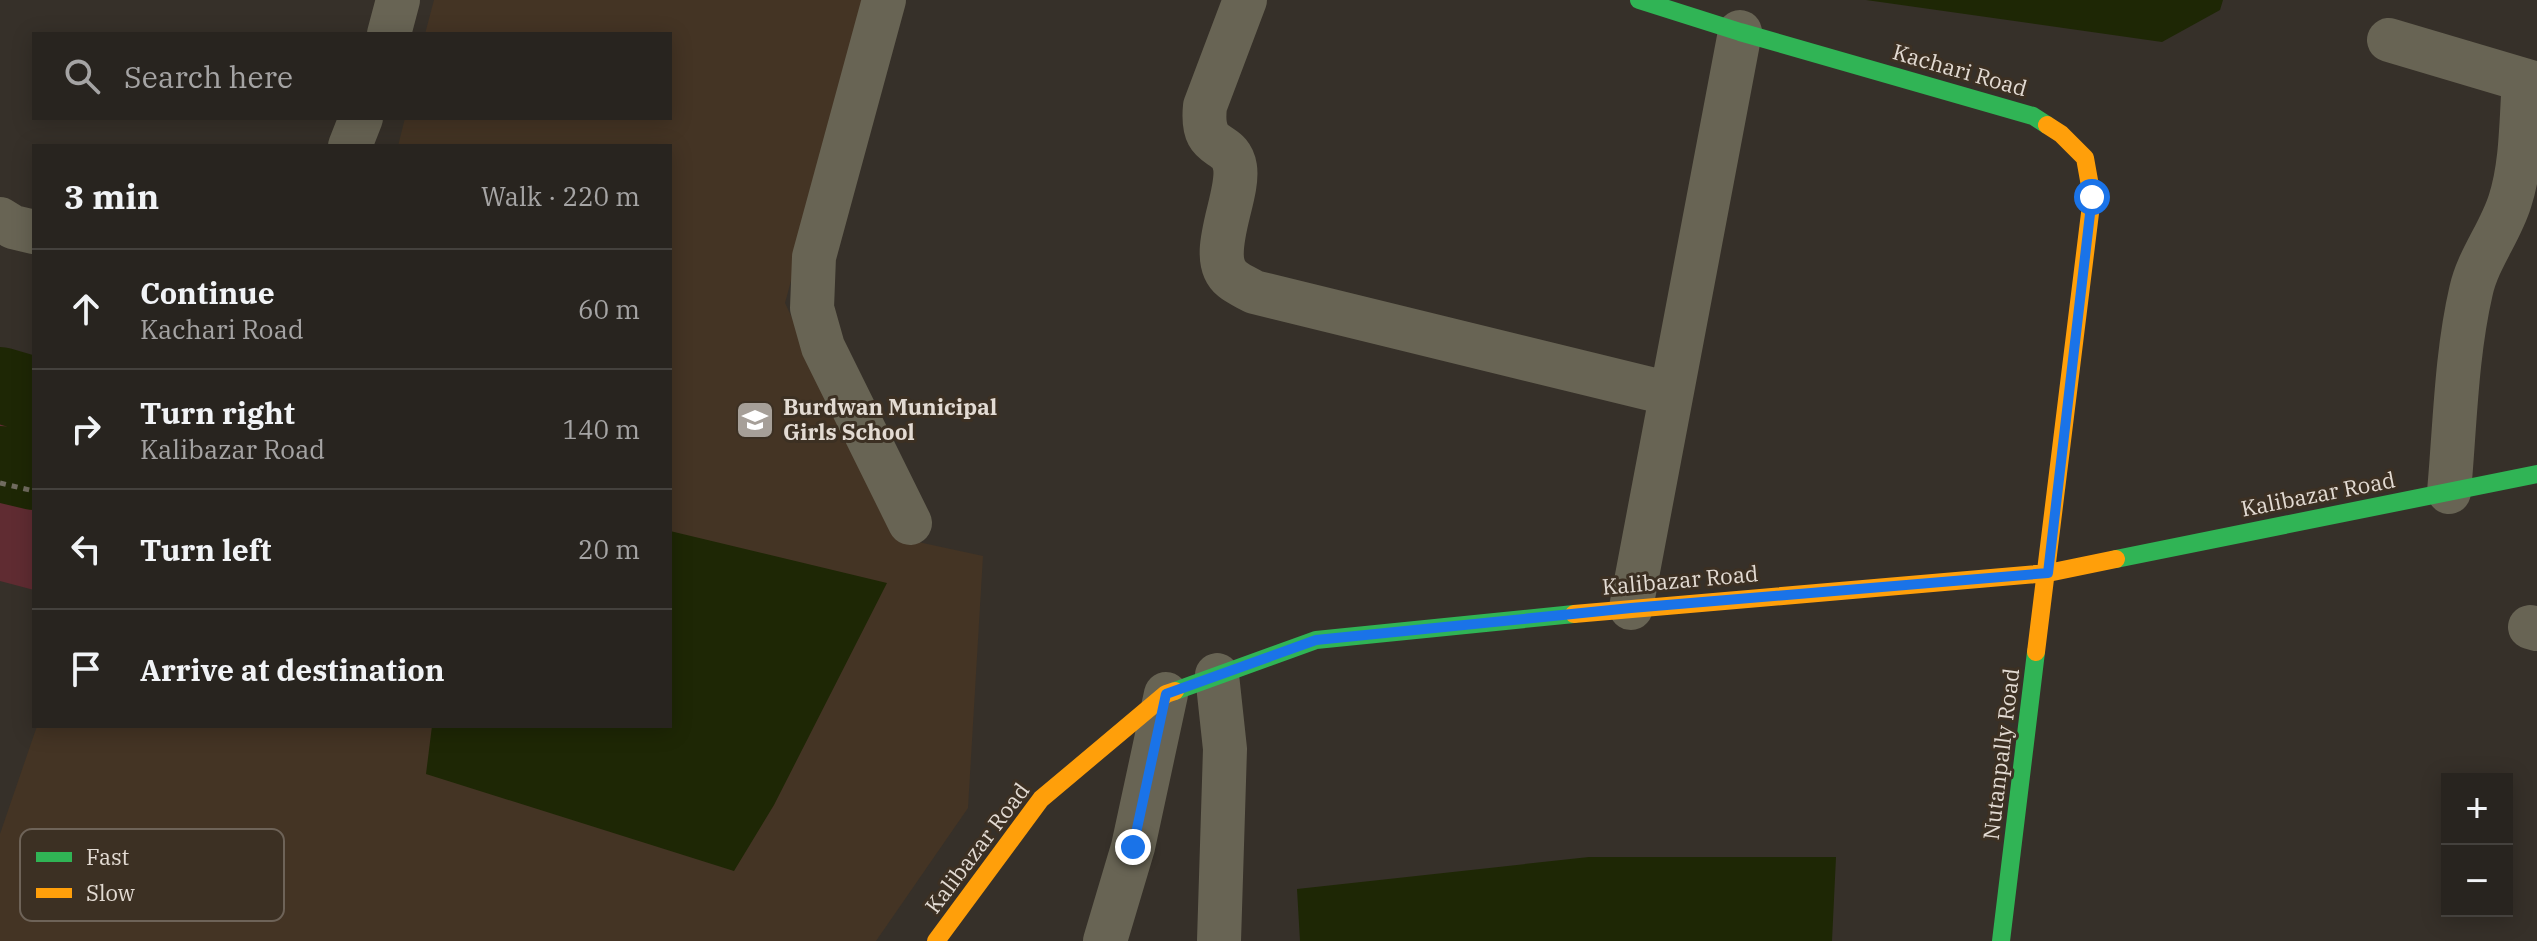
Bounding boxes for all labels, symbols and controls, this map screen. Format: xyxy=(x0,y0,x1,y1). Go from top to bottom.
search box xyxy=(32,32,672,120)
street label: Kachari Road xyxy=(1890,36,2031,103)
icon: search xyxy=(60,54,104,98)
text: Search here xyxy=(124,57,293,96)
text: 3 min xyxy=(64,174,159,218)
text: Walk · 220 m xyxy=(481,179,640,213)
route start xyxy=(2074,179,2110,215)
text: Continue xyxy=(140,273,275,312)
icon: ahead xyxy=(64,287,108,331)
text: 60 m xyxy=(578,292,640,326)
text: Kachari Road xyxy=(140,312,304,346)
place label: Burdwan Municipal Girls School xyxy=(783,392,997,446)
text: Turn right xyxy=(140,393,295,432)
school or university icon: Burdwan Municipal Girls School xyxy=(734,399,776,441)
icon: right xyxy=(64,407,108,451)
text: 140 m xyxy=(562,412,640,446)
text: Kalibazar Road xyxy=(140,432,325,466)
street label: Kalibazar Road xyxy=(2238,464,2398,523)
icon: left xyxy=(64,527,108,571)
text: Turn left xyxy=(140,530,272,569)
text: 20 m xyxy=(578,532,640,566)
street label: Kalibazar Road xyxy=(1601,558,1759,601)
icon: arrive xyxy=(64,647,108,691)
text: Arrive at destination xyxy=(140,650,445,689)
street label: Nutanpally Road xyxy=(1976,666,2025,841)
map controls xyxy=(2441,773,2513,917)
button: + xyxy=(2441,773,2513,845)
street label: Kalibazar Road xyxy=(918,776,1035,919)
legend xyxy=(20,829,284,921)
route end xyxy=(1115,829,1151,865)
text: Fast xyxy=(86,842,129,871)
button: − xyxy=(2441,845,2513,917)
text: Slow xyxy=(86,878,135,907)

